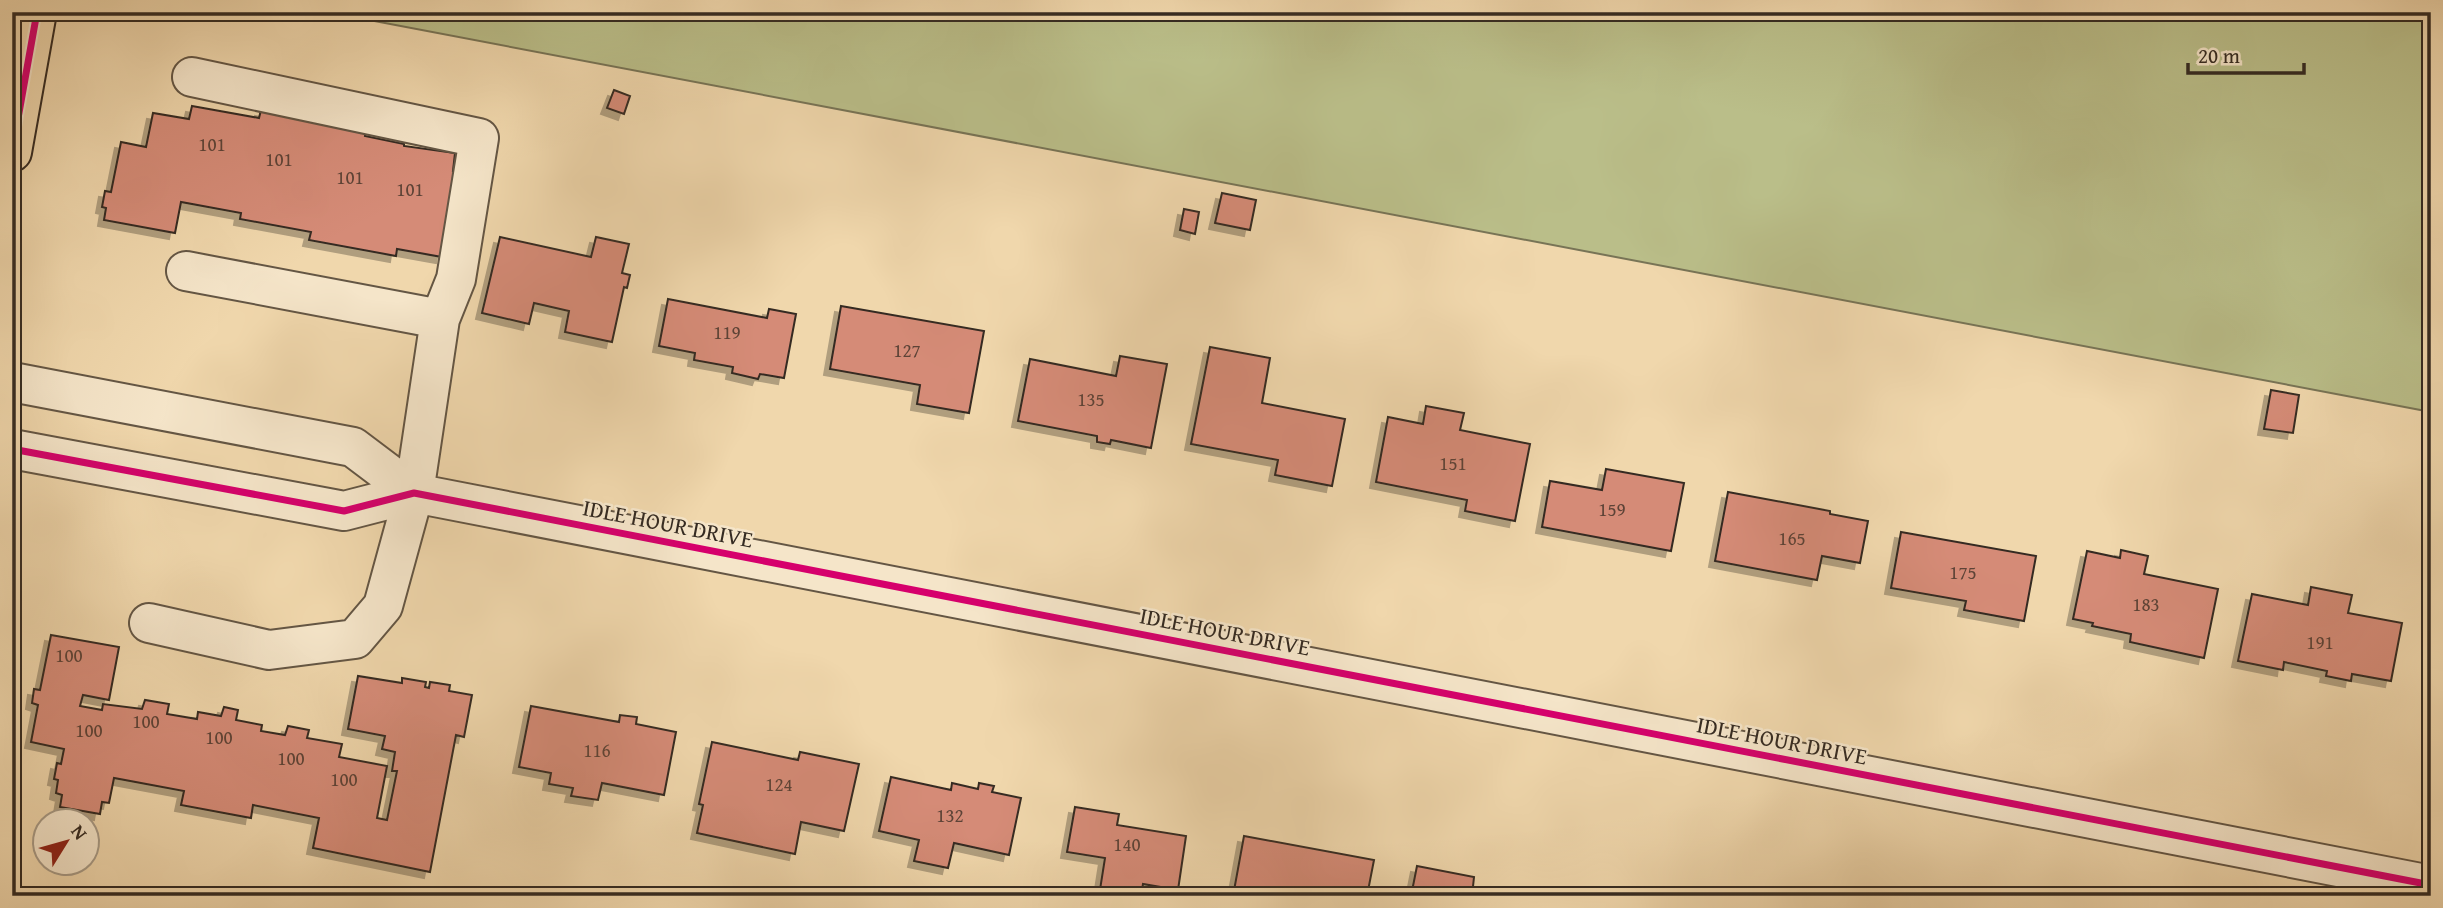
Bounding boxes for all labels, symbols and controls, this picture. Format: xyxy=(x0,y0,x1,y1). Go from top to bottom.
scale bar xyxy=(2188,32,2303,76)
text: 20 m xyxy=(2198,40,2240,71)
house number: 101 xyxy=(198,130,226,158)
house number: 101 xyxy=(265,145,293,173)
house number: 101 xyxy=(336,163,364,191)
house number: 101 xyxy=(396,175,424,203)
house number: 119 xyxy=(713,318,741,346)
house number: 127 xyxy=(893,336,921,364)
house number: 135 xyxy=(1077,385,1105,413)
house number: 151 xyxy=(1439,449,1467,477)
street label: IDLE HOUR DRIVE xyxy=(580,490,756,556)
house number: 159 xyxy=(1598,495,1626,523)
house number: 165 xyxy=(1778,524,1806,552)
house number: 175 xyxy=(1949,558,1977,586)
house number: 183 xyxy=(2132,590,2160,618)
street label: IDLE HOUR DRIVE xyxy=(1137,598,1313,664)
house number: 191 xyxy=(2306,628,2334,656)
house number: 100 xyxy=(55,641,83,669)
house number: 100 xyxy=(132,707,160,735)
street label: IDLE HOUR DRIVE xyxy=(1694,707,1870,773)
house number: 100 xyxy=(75,716,103,744)
house number: 100 xyxy=(205,723,233,751)
house number: 116 xyxy=(583,736,611,764)
house number: 100 xyxy=(277,744,305,772)
house number: 100 xyxy=(330,765,358,793)
house number: 124 xyxy=(765,770,793,798)
house number: 132 xyxy=(936,801,964,829)
north arrow xyxy=(32,806,102,876)
text: N xyxy=(65,818,95,846)
house number: 140 xyxy=(1113,830,1141,858)

